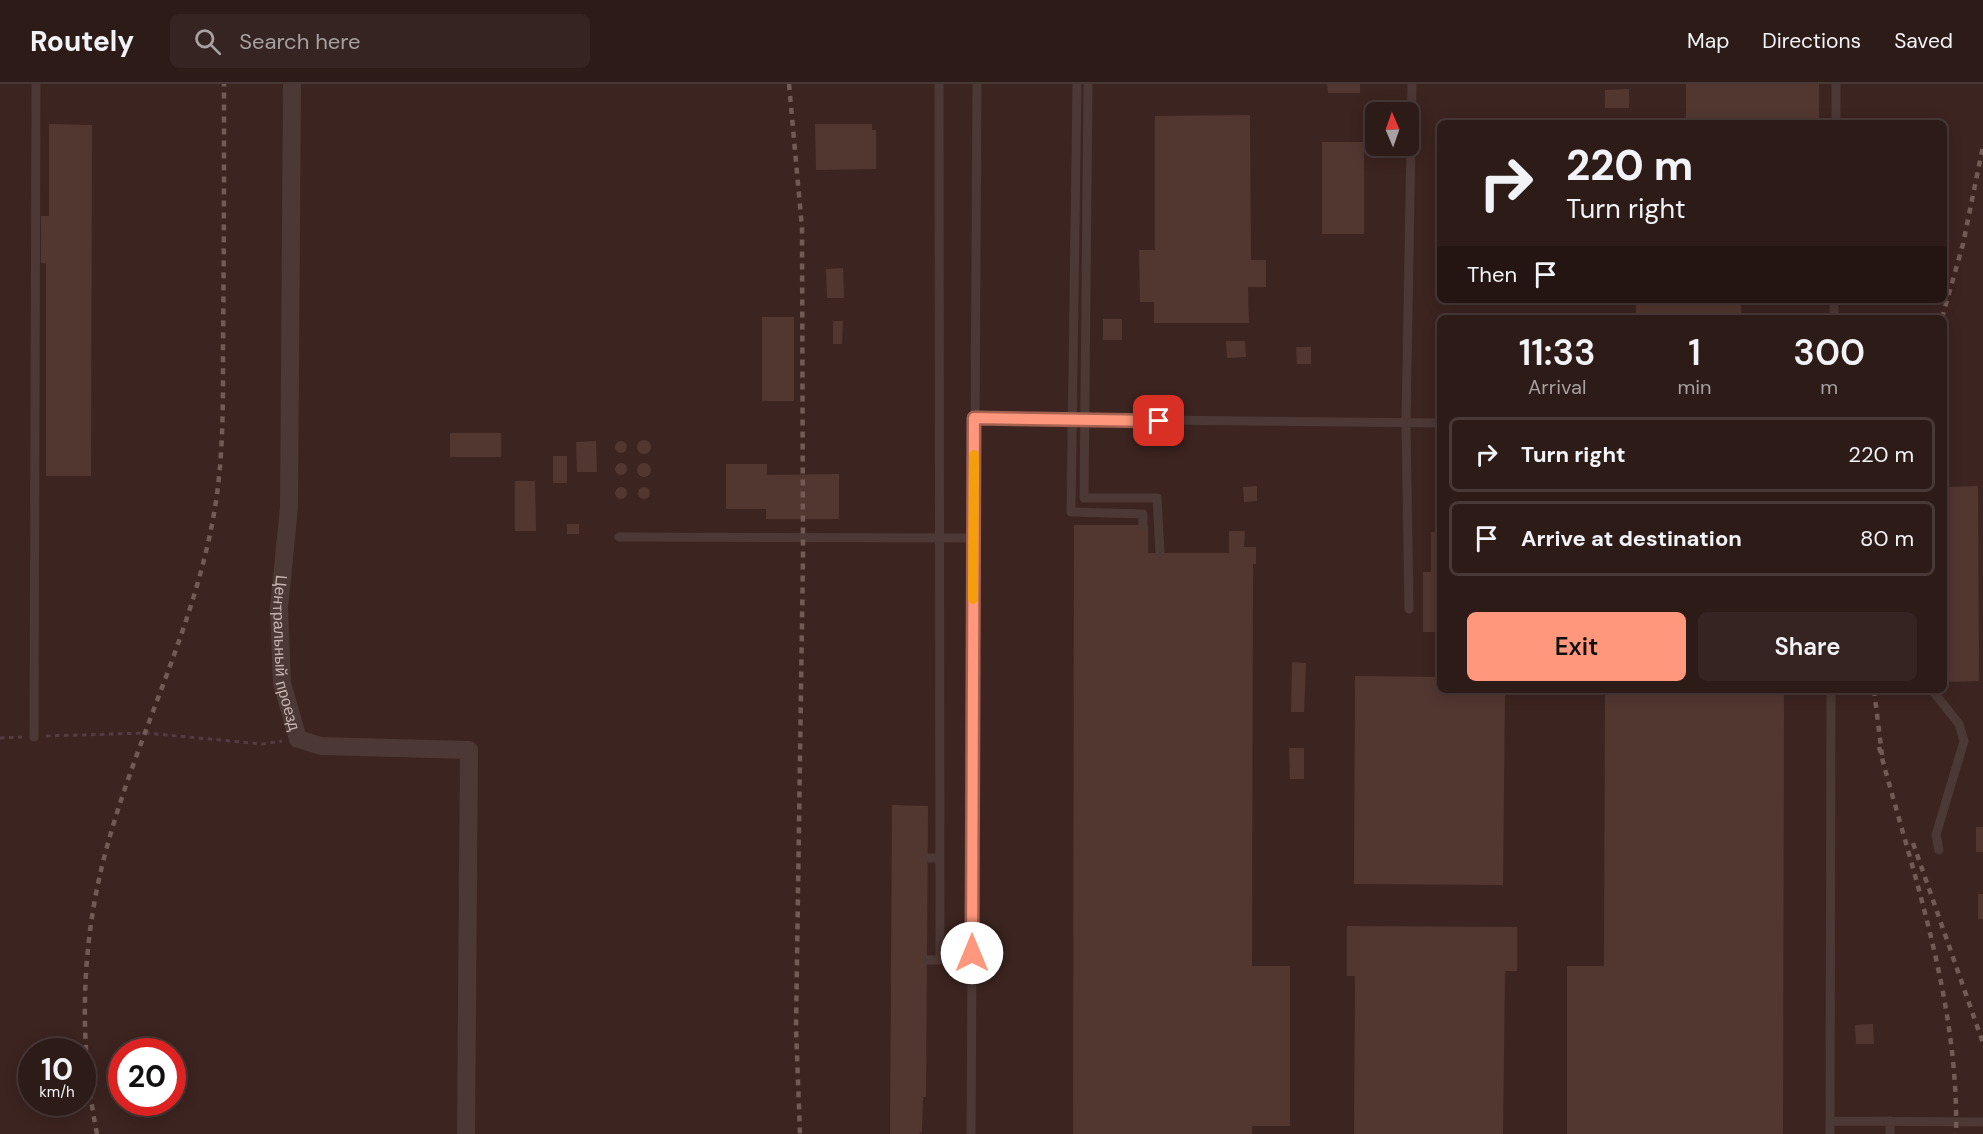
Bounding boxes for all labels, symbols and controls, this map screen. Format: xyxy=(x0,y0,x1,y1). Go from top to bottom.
search box xyxy=(170,14,590,68)
text: Routely xyxy=(30,23,134,60)
icon: search xyxy=(191,25,224,58)
text: Search here xyxy=(239,27,361,56)
text: Map xyxy=(1687,27,1729,55)
text: Directions xyxy=(1762,27,1861,55)
text: Saved xyxy=(1894,27,1953,55)
north arrow xyxy=(1365,102,1419,156)
map controls xyxy=(1365,102,1419,156)
text: 220 m xyxy=(1566,138,1693,193)
icon: right xyxy=(1467,144,1545,222)
text: Turn right xyxy=(1566,191,1686,226)
icon: arrive xyxy=(1529,258,1562,291)
text: Then xyxy=(1467,260,1517,289)
text: 11:33 xyxy=(1519,329,1596,376)
text: 1 xyxy=(1688,329,1701,376)
text: 300 xyxy=(1793,329,1865,376)
text: Arrival xyxy=(1528,374,1586,400)
text: min xyxy=(1677,374,1712,400)
text: m xyxy=(1820,374,1838,400)
pin xyxy=(1133,395,1184,446)
icon: arrive xyxy=(1142,404,1175,437)
icon: right xyxy=(1470,438,1503,471)
text: Turn right xyxy=(1521,440,1626,469)
text: 220 m xyxy=(1848,440,1914,469)
icon: arrive xyxy=(1470,522,1503,555)
text: Arrive at destination xyxy=(1521,524,1742,553)
text: 80 m xyxy=(1860,524,1914,553)
street label: Центральный проезд xyxy=(268,574,305,734)
button: Exit xyxy=(1467,612,1686,681)
button: Share xyxy=(1698,612,1917,681)
position arrow xyxy=(940,921,1004,985)
speed limit sign: 20 xyxy=(108,1038,186,1116)
text: 10 xyxy=(41,1050,73,1089)
text: km/h xyxy=(39,1082,75,1102)

